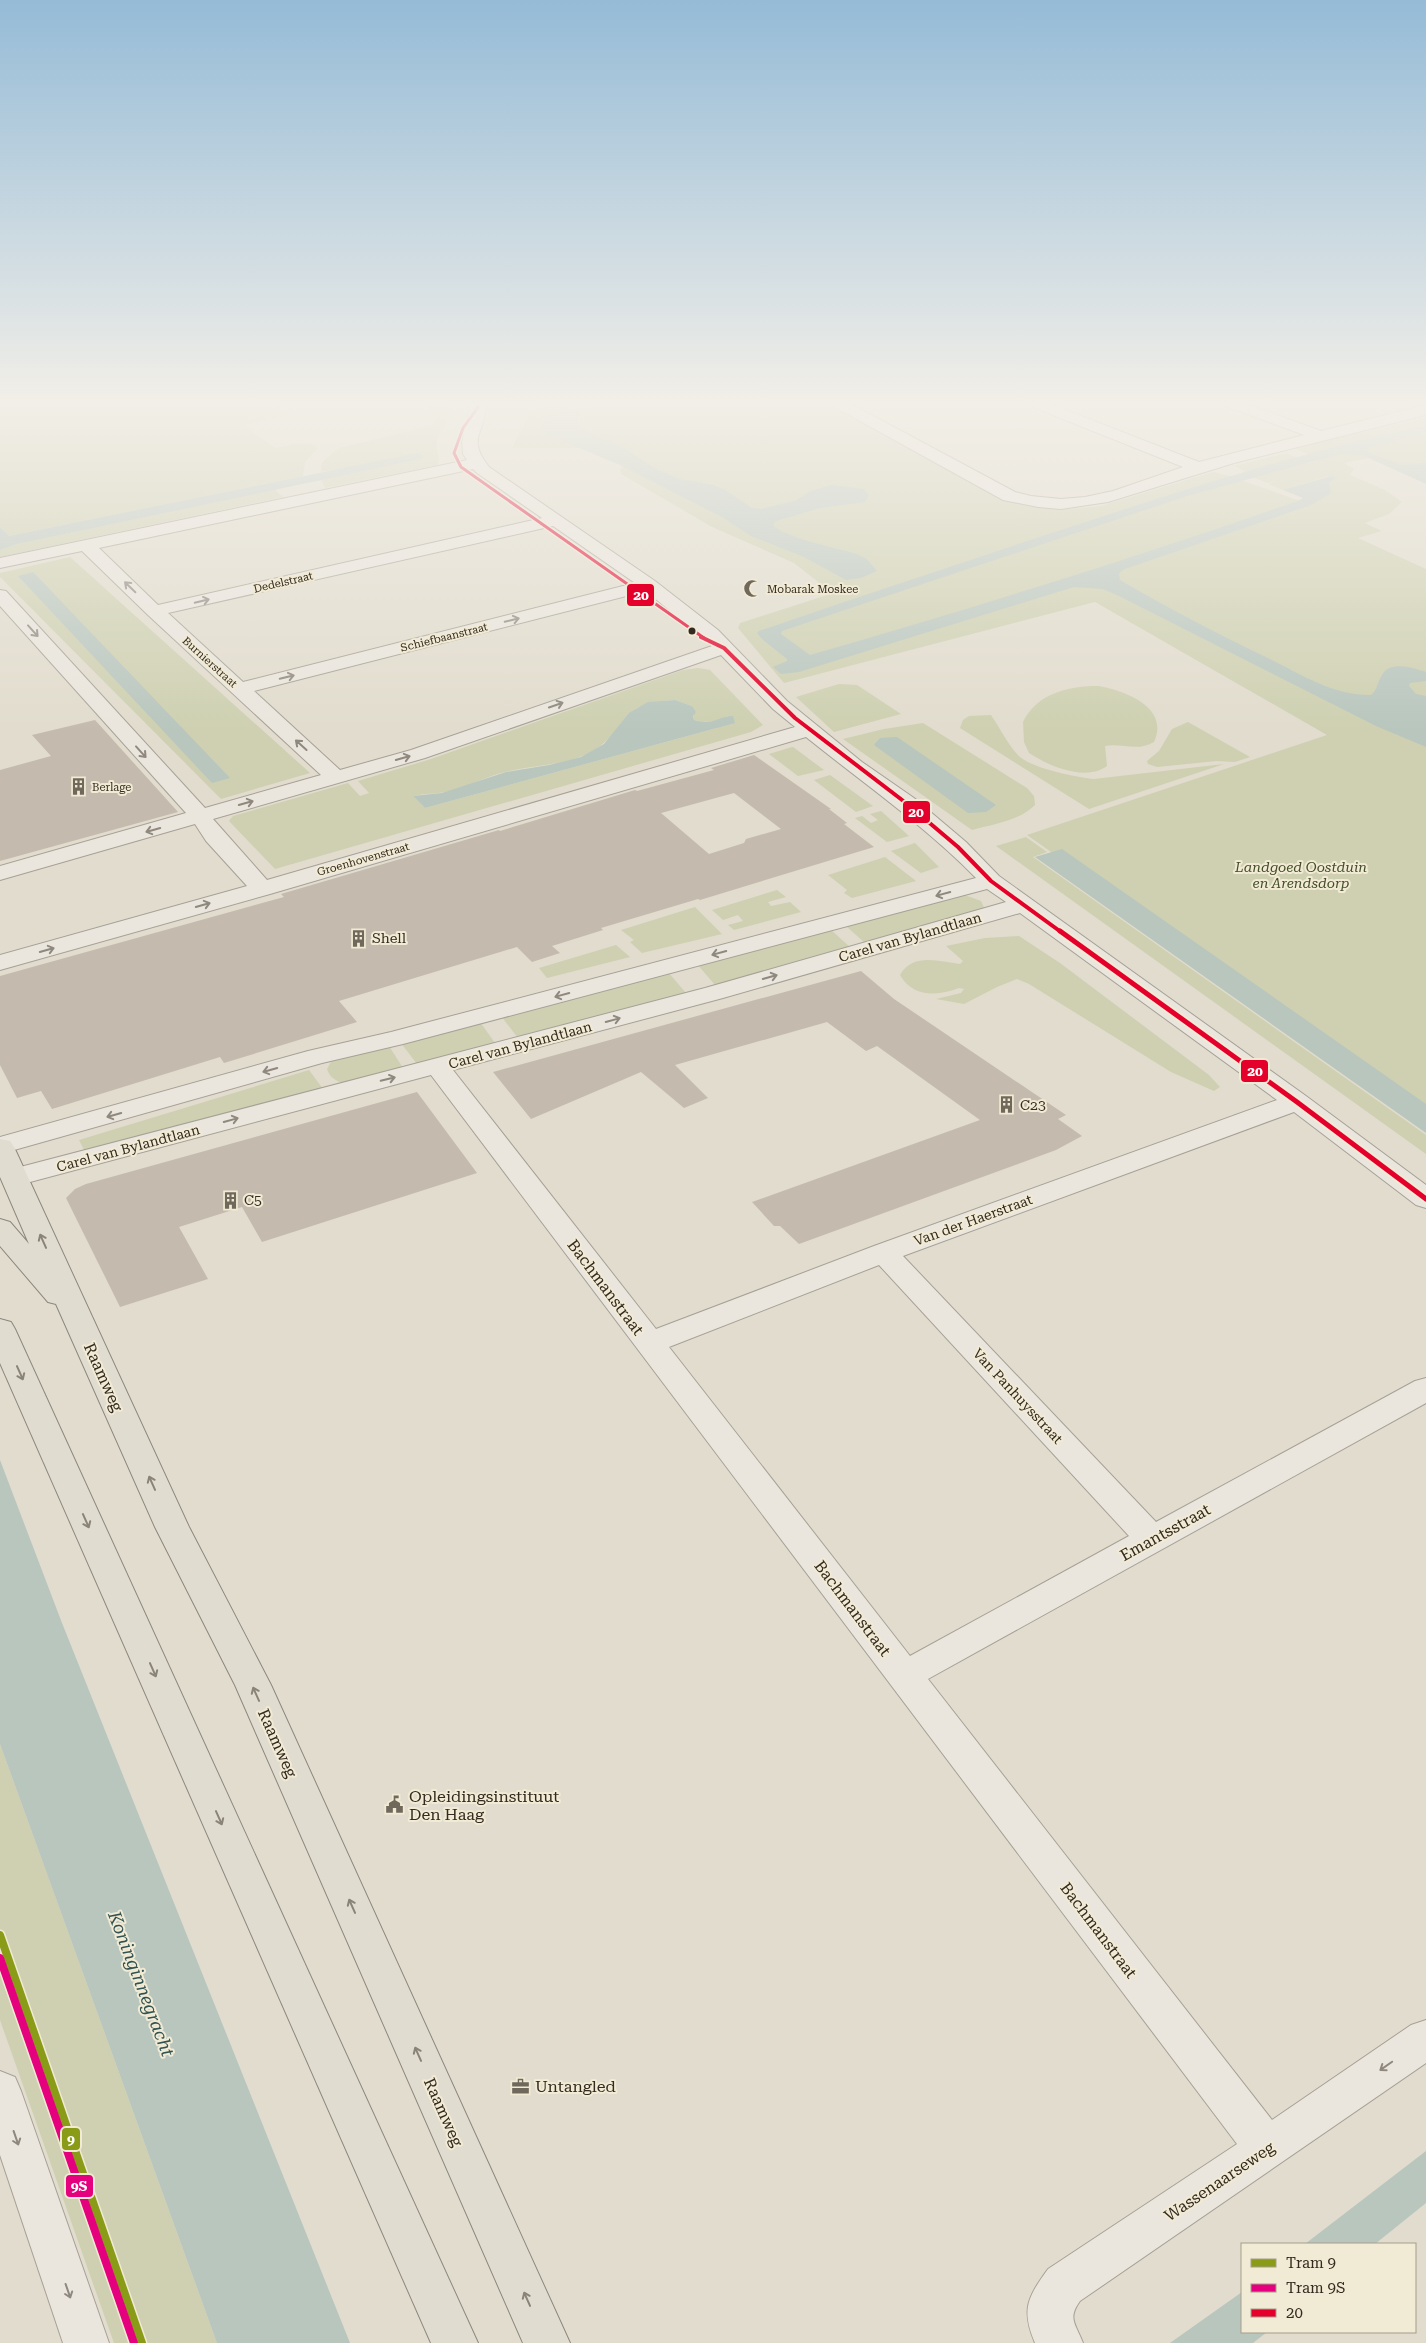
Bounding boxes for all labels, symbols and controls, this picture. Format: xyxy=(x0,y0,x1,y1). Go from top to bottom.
street label: Dedelstraat xyxy=(252,569,314,596)
mosque icon: Mobarak Moskee xyxy=(743,579,763,599)
one-way arrow xyxy=(124,581,136,593)
line badge: 20 xyxy=(626,583,655,607)
place label: Mobarak Moskee xyxy=(767,583,858,596)
text: 20 xyxy=(633,587,649,603)
one-way arrow xyxy=(194,596,210,605)
one-way arrow xyxy=(504,615,520,624)
street label: Schiefbaanstraat xyxy=(399,620,489,655)
one-way arrow xyxy=(27,624,38,637)
unlabelled marker xyxy=(687,626,697,636)
street label: Burnierstraat xyxy=(180,634,240,690)
one-way arrow xyxy=(278,672,294,681)
one-way arrow xyxy=(548,700,564,709)
one-way arrow xyxy=(294,739,307,751)
one-way arrow xyxy=(135,745,147,758)
one-way arrow xyxy=(394,753,410,763)
building icon: Berlage xyxy=(68,777,88,797)
place label: Berlage xyxy=(92,781,131,794)
one-way arrow xyxy=(238,798,254,807)
line badge: 20 xyxy=(902,800,931,824)
text: 20 xyxy=(908,804,924,820)
one-way arrow xyxy=(145,825,161,835)
street label: Groenhovenstraat xyxy=(316,840,411,879)
park label: Landgoed Oostduin en Arendsdorp xyxy=(1234,859,1367,891)
one-way arrow xyxy=(936,889,952,899)
one-way arrow xyxy=(195,900,211,910)
street label: Carel van Bylandtlaan xyxy=(837,909,983,965)
building icon: Shell xyxy=(348,928,368,948)
place label: Shell xyxy=(372,930,407,946)
one-way arrow xyxy=(38,944,54,954)
one-way arrow xyxy=(711,949,727,958)
one-way arrow xyxy=(761,971,777,981)
one-way arrow xyxy=(554,991,570,1000)
one-way arrow xyxy=(605,1015,621,1024)
street label: Carel van Bylandtlaan xyxy=(447,1018,593,1072)
line badge: 20 xyxy=(1240,1059,1269,1083)
text: 20 xyxy=(1247,1063,1263,1079)
one-way arrow xyxy=(262,1065,278,1075)
one-way arrow xyxy=(380,1074,396,1083)
building icon: C23 xyxy=(996,1095,1016,1115)
place label: C23 xyxy=(1020,1097,1046,1113)
one-way arrow xyxy=(106,1111,122,1120)
one-way arrow xyxy=(223,1114,239,1124)
street label: Carel van Bylandtlaan xyxy=(55,1121,201,1175)
building icon: C5 xyxy=(220,1190,240,1210)
street label: Van der Haerstraat xyxy=(912,1191,1034,1249)
place label: C5 xyxy=(244,1192,262,1208)
one-way arrow xyxy=(38,1233,48,1248)
street label: Bachmanstraat xyxy=(563,1236,648,1339)
street label: Raamweg xyxy=(80,1340,127,1415)
street label: Van Panhuysstraat xyxy=(970,1345,1066,1447)
one-way arrow xyxy=(16,1365,25,1380)
one-way arrow xyxy=(147,1476,156,1491)
street label: Emantsstraat xyxy=(1117,1500,1214,1565)
one-way arrow xyxy=(82,1513,92,1528)
street label: Bachmanstraat xyxy=(810,1557,895,1660)
one-way arrow xyxy=(148,1662,158,1677)
one-way arrow xyxy=(251,1687,261,1702)
street label: Raamweg xyxy=(254,1706,301,1781)
place label: Opleidingsinstituut Den Haag xyxy=(409,1787,559,1824)
public building icon: Opleidingsinstituut Den Haag xyxy=(385,1795,405,1815)
one-way arrow xyxy=(215,1810,225,1825)
street label: Bachmanstraat xyxy=(1056,1879,1141,1982)
one-way arrow xyxy=(346,1899,356,1914)
water label: Koninginnegracht xyxy=(104,1907,179,2060)
one-way arrow xyxy=(413,2047,422,2062)
one-way arrow xyxy=(1379,2061,1393,2071)
street label: Raamweg xyxy=(420,2075,467,2150)
office icon: Untangled xyxy=(511,2076,531,2096)
place label: Untangled xyxy=(535,2077,616,2096)
line badge: 9 xyxy=(61,2127,81,2151)
one-way arrow xyxy=(12,2129,21,2145)
text: 9 xyxy=(67,2131,75,2147)
street label: Wassenaarseweg xyxy=(1160,2137,1279,2225)
line badge: 9S xyxy=(65,2174,94,2198)
text: 9S xyxy=(71,2178,88,2194)
legend xyxy=(1241,2243,1416,2333)
text: Tram 9 xyxy=(1286,2254,1336,2272)
text: Tram 9S xyxy=(1286,2279,1345,2297)
one-way arrow xyxy=(64,2283,73,2299)
one-way arrow xyxy=(522,2292,532,2307)
text: 20 xyxy=(1286,2304,1303,2322)

